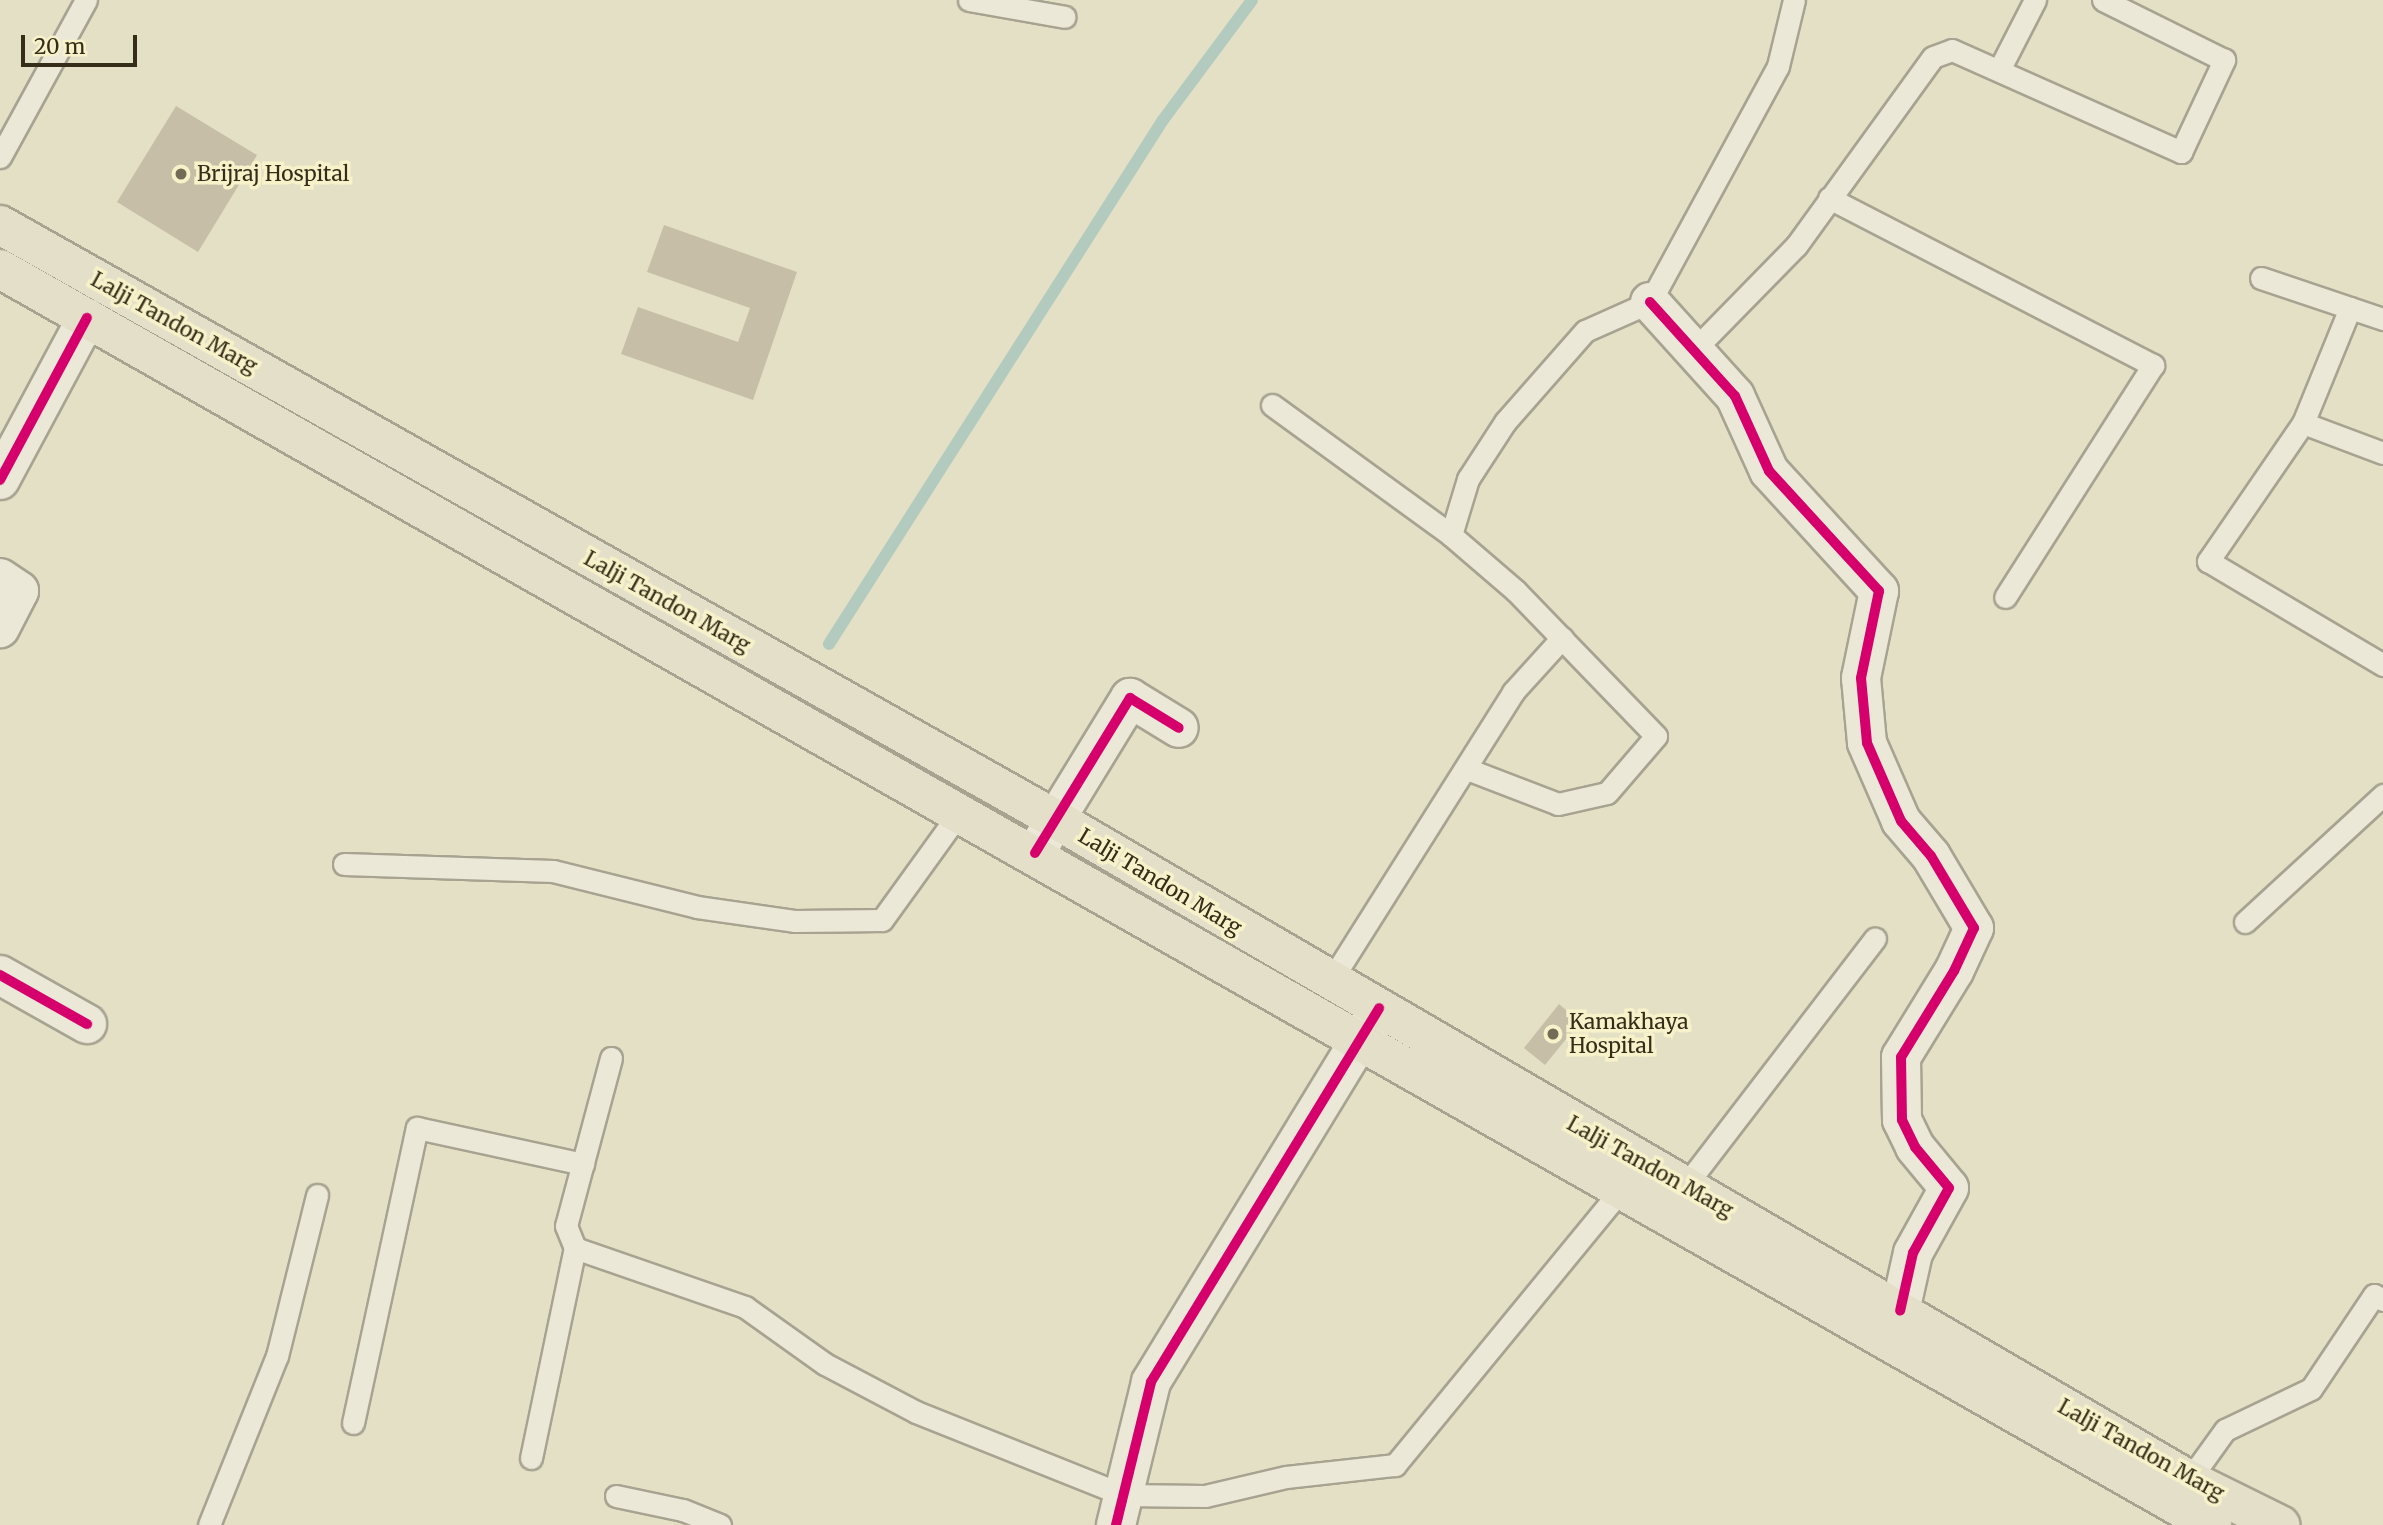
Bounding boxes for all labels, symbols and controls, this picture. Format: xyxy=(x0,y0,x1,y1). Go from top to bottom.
scale bar xyxy=(24,21,140,65)
text: 20 m xyxy=(34,33,85,60)
place label: Brijraj Hospital xyxy=(197,161,349,187)
marker: Brijraj Hospital xyxy=(171,164,191,184)
street label: Lalji Tandon Marg xyxy=(87,267,261,379)
street label: Lalji Tandon Marg xyxy=(580,546,754,658)
street label: Lalji Tandon Marg xyxy=(1074,823,1246,941)
place label: Kamakhaya Hospital xyxy=(1569,1009,1689,1059)
marker: Kamakhaya Hospital xyxy=(1543,1024,1563,1044)
street label: Lalji Tandon Marg xyxy=(1563,1111,1737,1223)
street label: Lalji Tandon Marg xyxy=(2054,1394,2228,1506)

